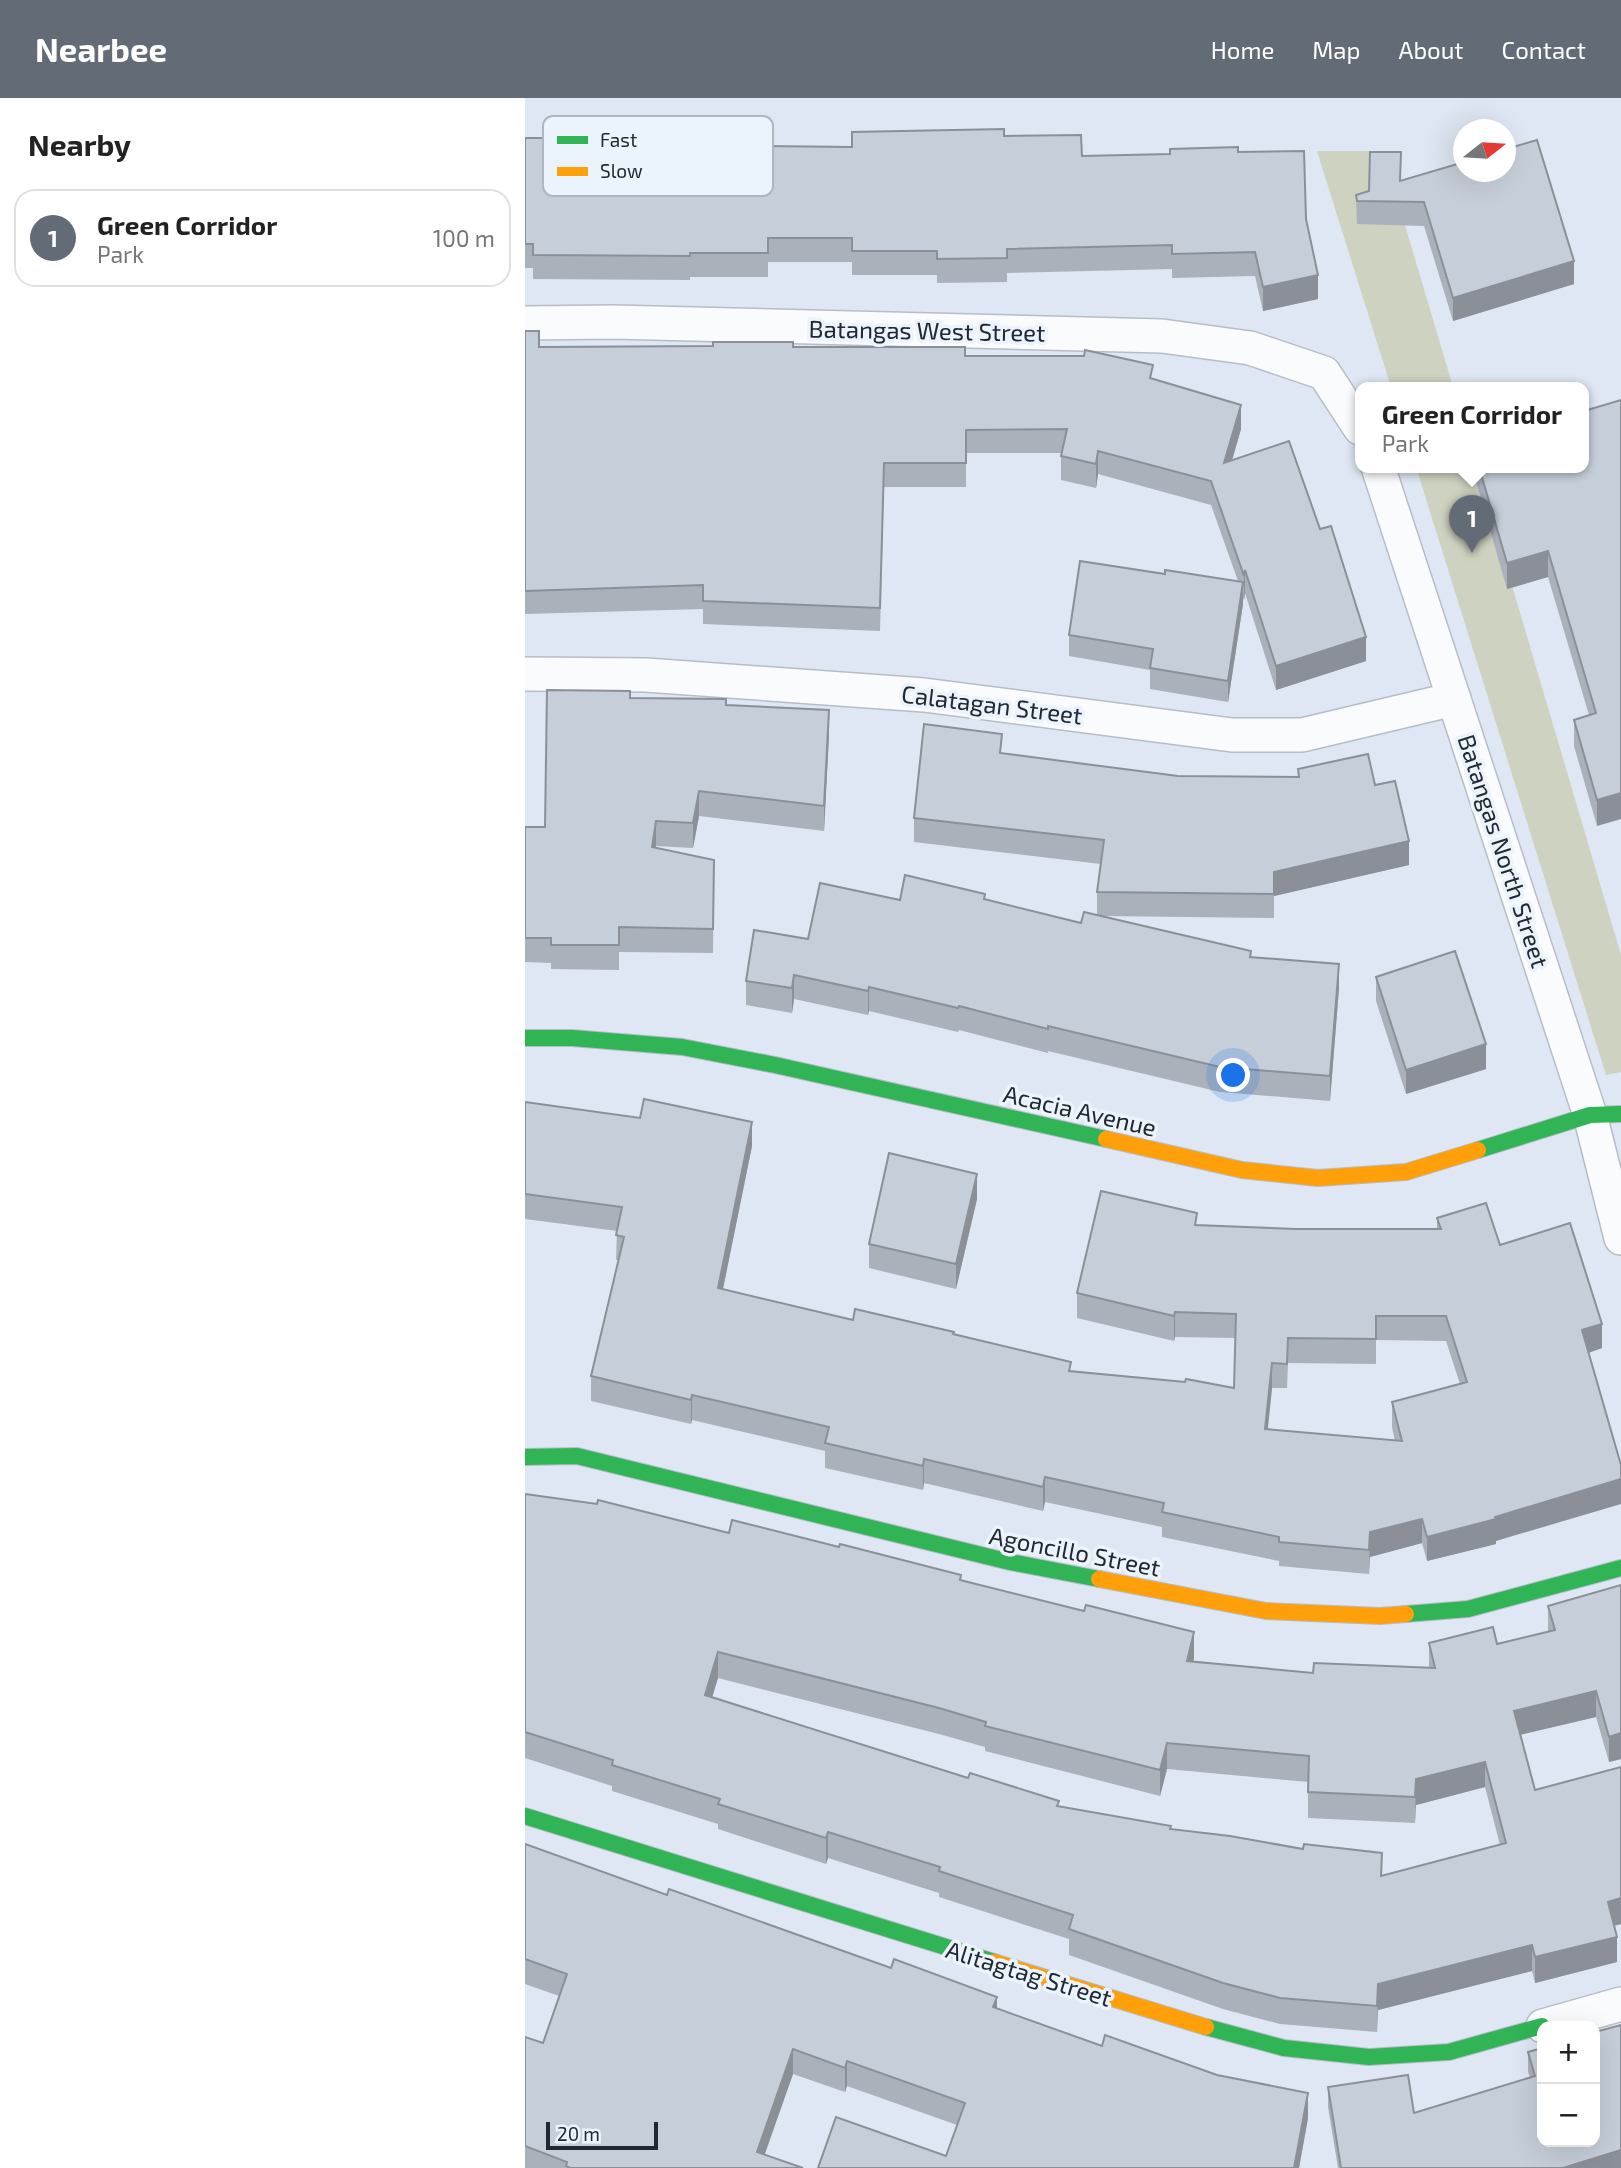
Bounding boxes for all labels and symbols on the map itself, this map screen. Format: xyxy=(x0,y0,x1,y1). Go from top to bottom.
legend xyxy=(543,116,773,196)
north arrow xyxy=(1453,119,1516,182)
text: Fast xyxy=(600,128,637,151)
text: Slow xyxy=(600,159,643,182)
street label: Batangas West Street xyxy=(808,313,1046,347)
pin: 1 xyxy=(1449,495,1495,553)
street label: Calatagan Street xyxy=(900,679,1084,729)
street label: Batangas North Street xyxy=(1453,731,1555,971)
your location xyxy=(1216,1058,1250,1092)
street label: Acacia Avenue xyxy=(1001,1078,1159,1142)
street label: Agoncillo Street xyxy=(987,1520,1163,1582)
street label: Alitagtag Street xyxy=(943,1934,1115,2012)
scale bar xyxy=(546,2119,658,2151)

